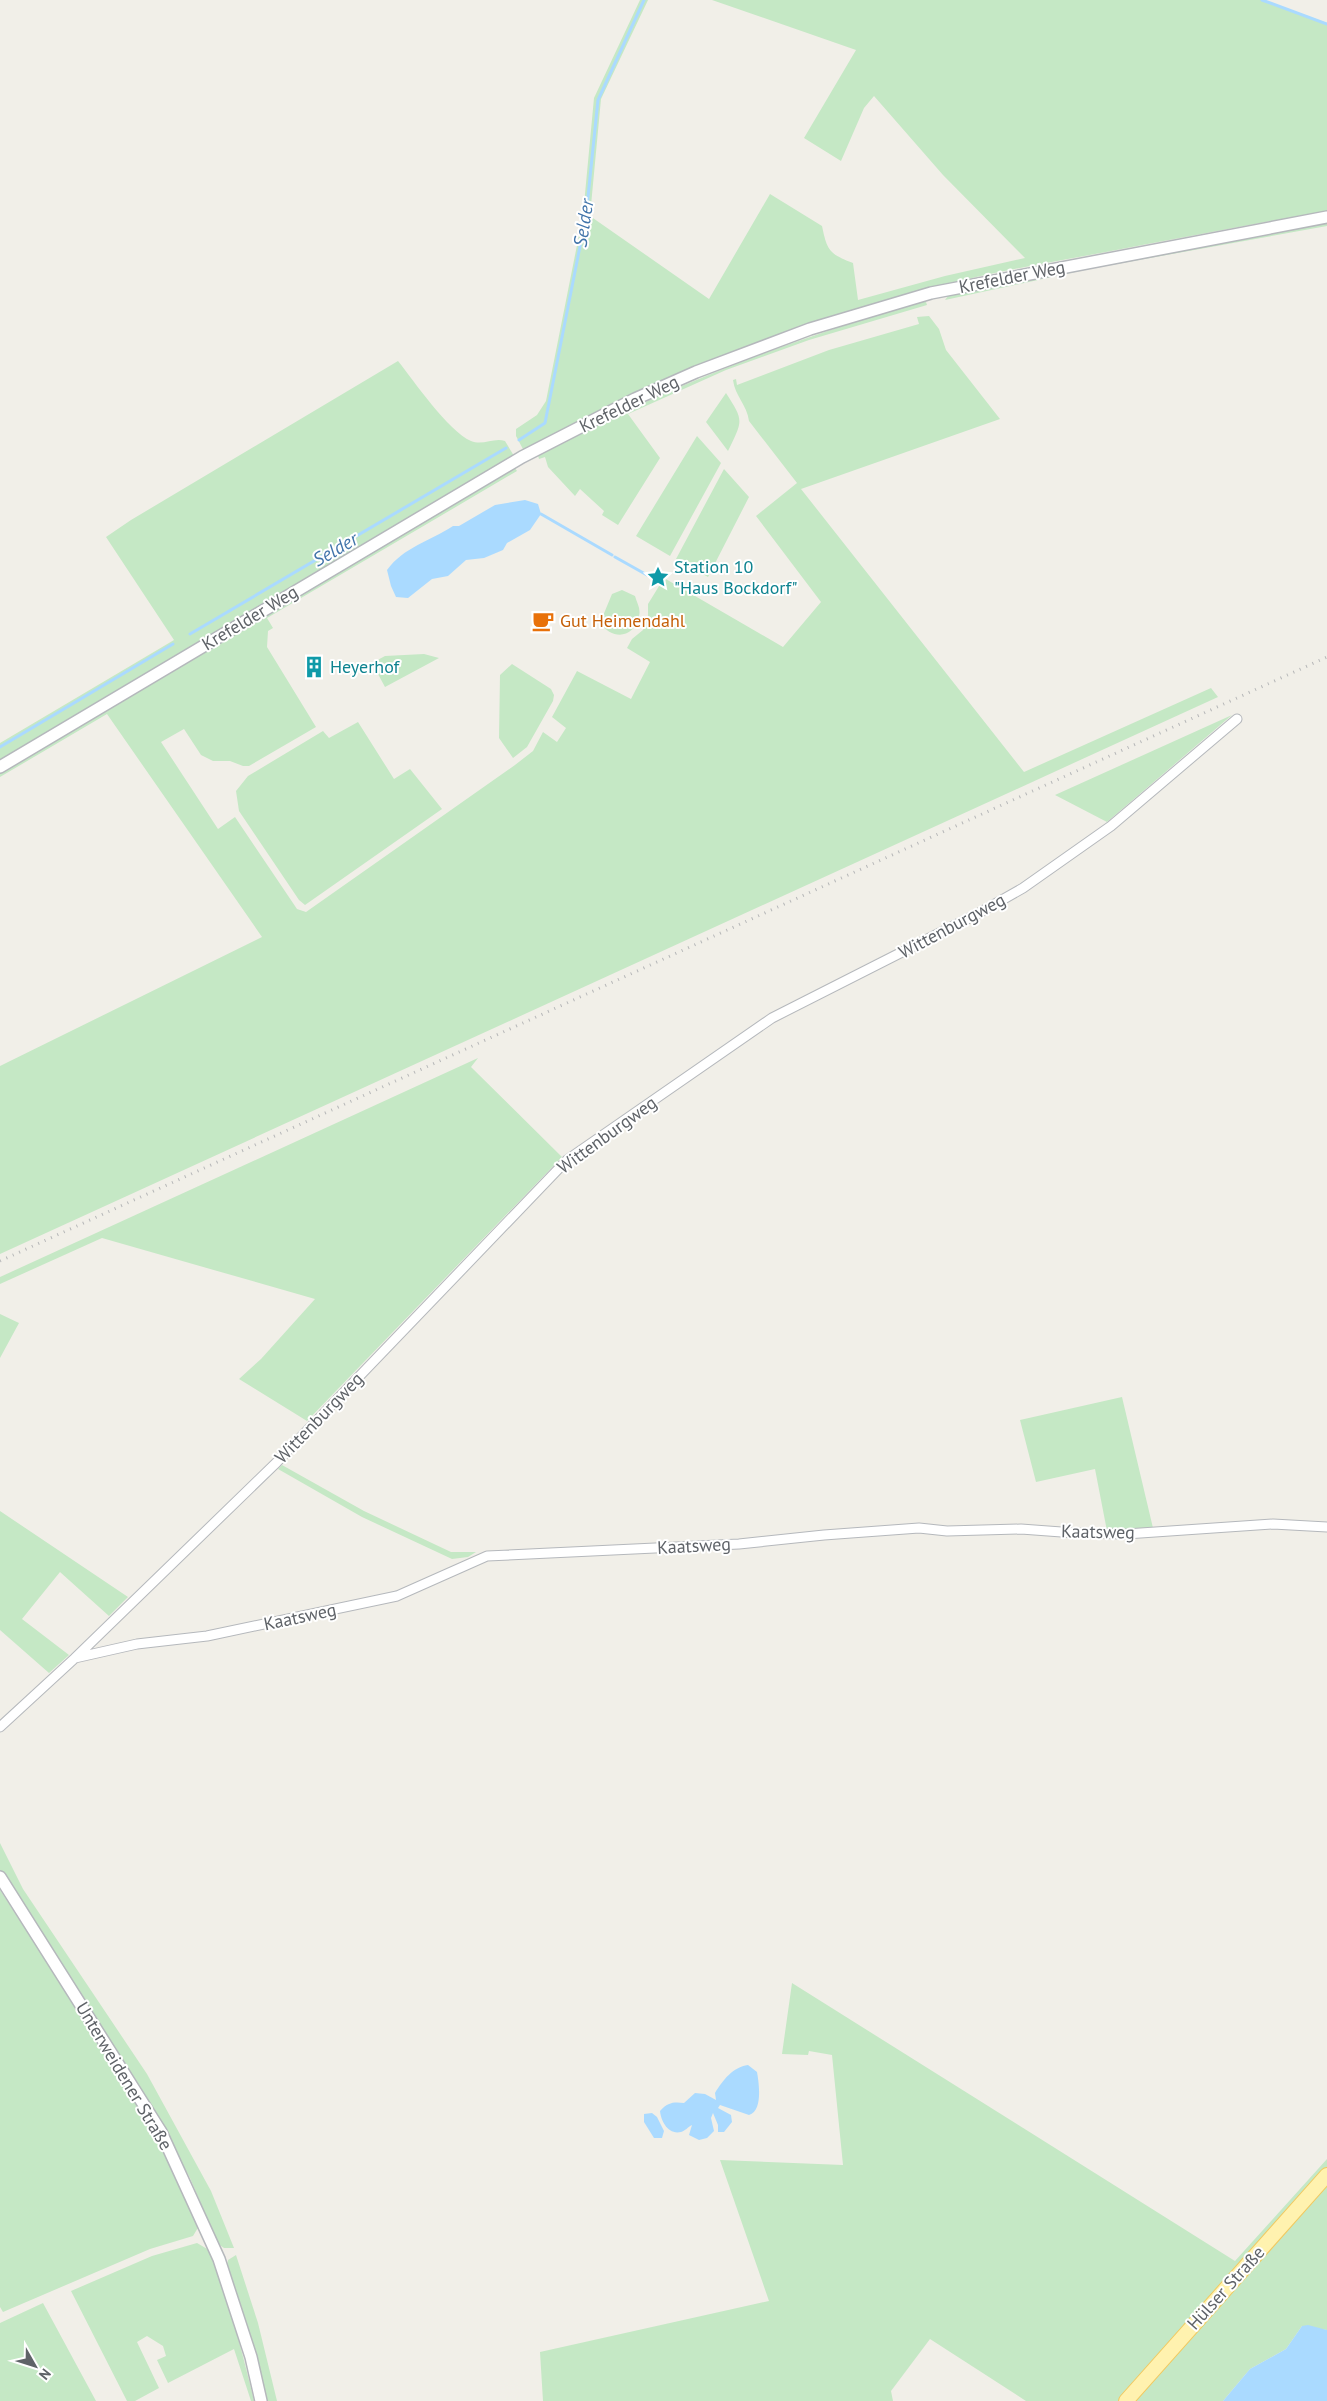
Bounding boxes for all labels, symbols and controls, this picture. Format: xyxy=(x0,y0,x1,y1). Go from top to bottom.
water label: Selder xyxy=(567,196,599,249)
street label: Krefelder Weg xyxy=(957,255,1067,298)
street label: Krefelder Weg xyxy=(575,370,682,438)
water label: Selder xyxy=(308,526,363,571)
place label: Station 10 "Haus Bockdorf" xyxy=(674,555,798,599)
place icon: Station 10 "Haus Bockdorf" xyxy=(645,564,671,590)
street label: Krefelder Weg xyxy=(198,580,302,655)
cafe icon: Gut Heimendahl xyxy=(530,608,556,634)
place label: Gut Heimendahl xyxy=(560,609,686,632)
building icon: Heyerhof xyxy=(301,654,327,680)
place label: Heyerhof xyxy=(330,655,401,678)
street label: Wittenburgweg xyxy=(894,888,1009,963)
street label: Wittenburgweg xyxy=(552,1091,661,1178)
street label: Wittenburgweg xyxy=(270,1367,368,1468)
street label: Kaatsweg xyxy=(1061,1519,1135,1544)
street label: Kaatsweg xyxy=(657,1532,731,1559)
street label: Kaatsweg xyxy=(261,1598,338,1635)
street label: Unterweidener Straße xyxy=(71,1997,178,2154)
street label: Hülser Straße xyxy=(1182,2241,1269,2334)
north arrow xyxy=(10,2341,60,2391)
text: N xyxy=(35,2365,55,2383)

